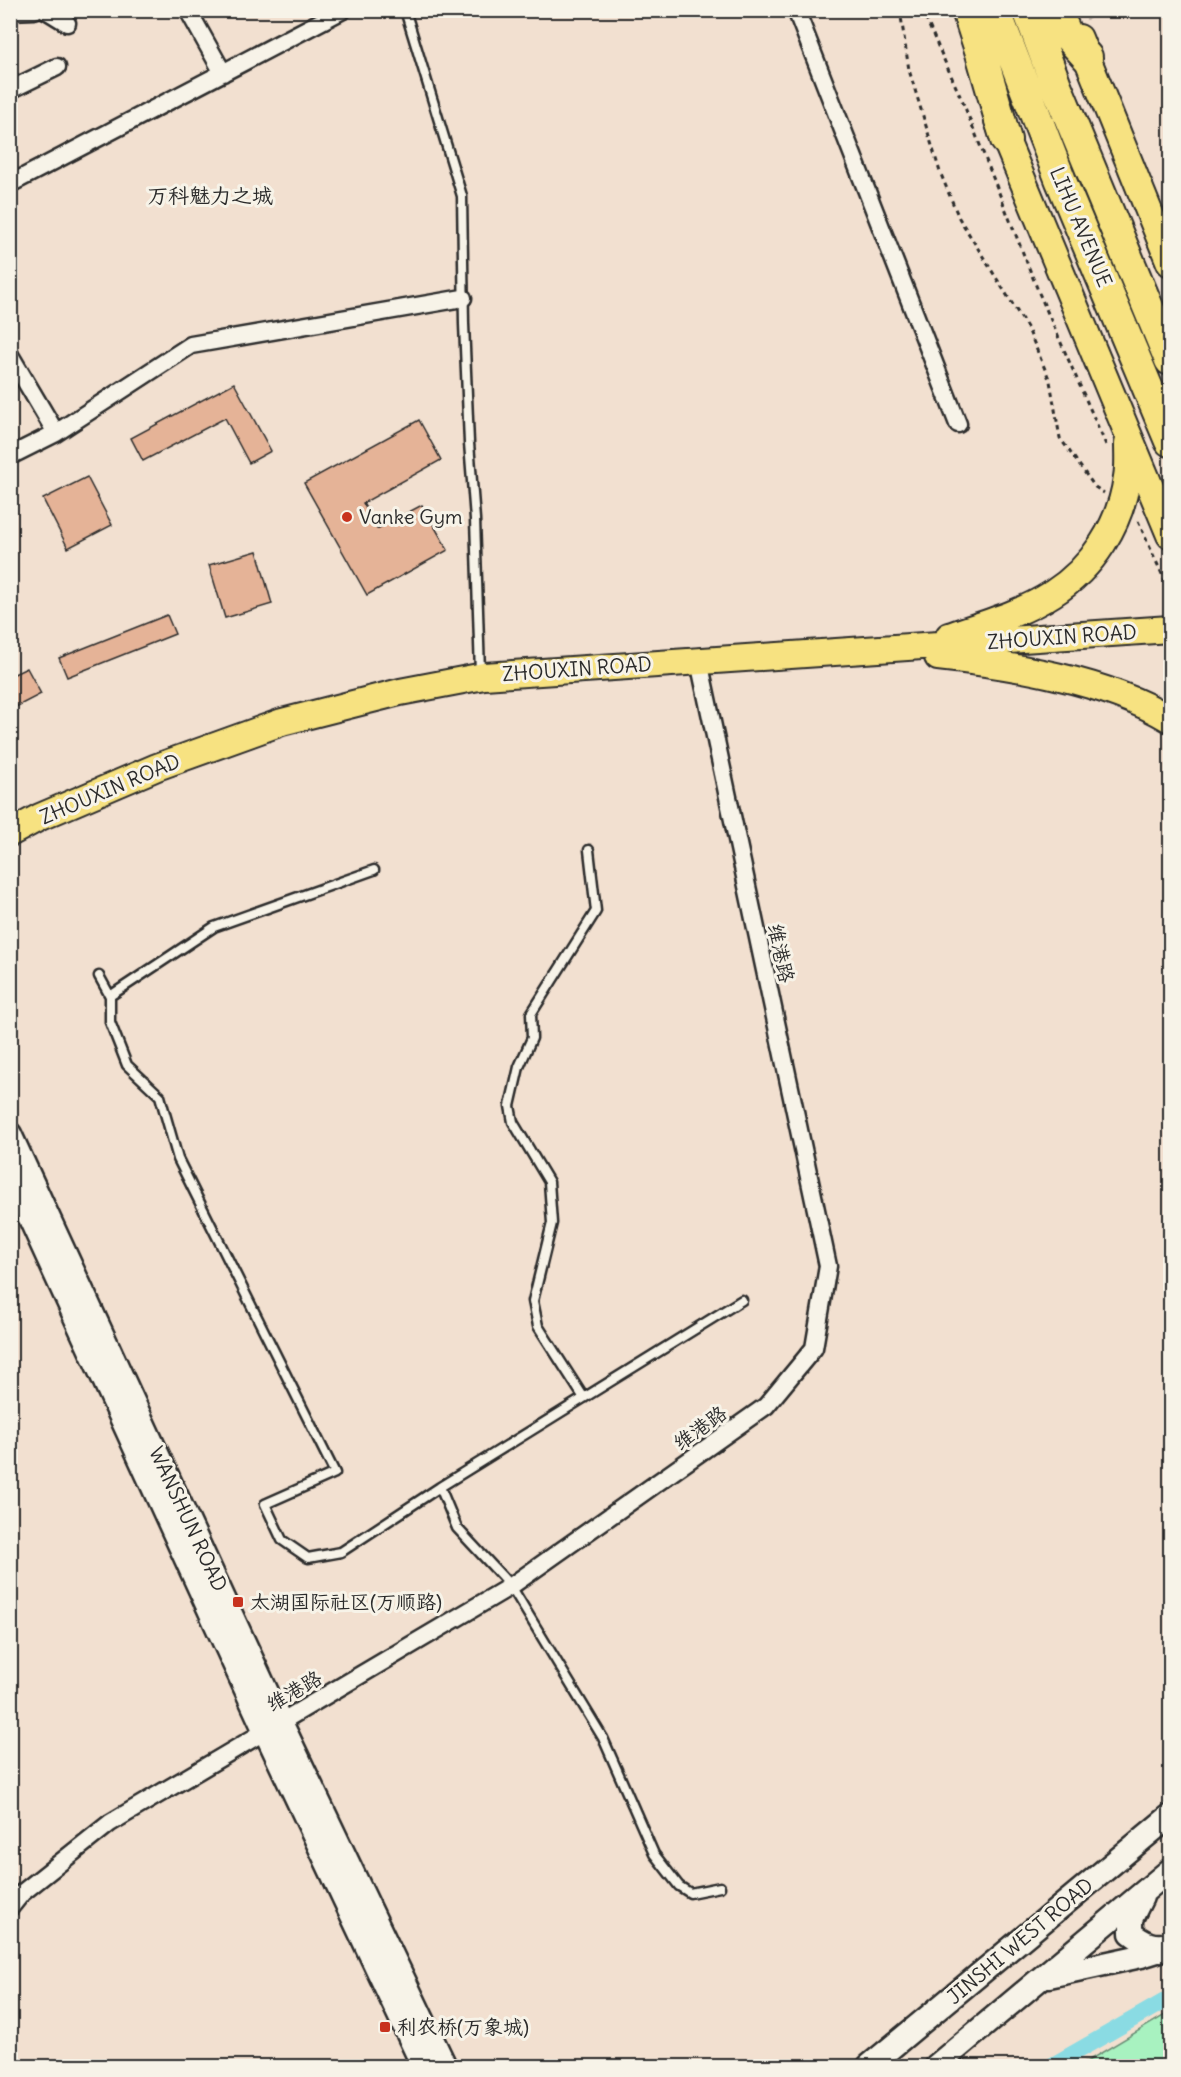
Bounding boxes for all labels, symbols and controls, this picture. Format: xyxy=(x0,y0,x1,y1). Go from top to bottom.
street label: LIHU AVENUE xyxy=(1045,163,1118,291)
district label: 万科魅力之城 xyxy=(147,182,273,209)
place label: Vanke Gym xyxy=(359,504,463,529)
marker: Vanke Gym xyxy=(340,510,354,524)
street label: ZHOUXIN ROAD xyxy=(986,619,1138,654)
street label: ZHOUXIN ROAD xyxy=(501,651,653,686)
street label: ZHOUXIN ROAD xyxy=(36,748,184,829)
street label: 维港路 xyxy=(763,921,800,986)
street label: 维港路 xyxy=(668,1399,732,1455)
street label: WANSHUN ROAD xyxy=(144,1442,233,1595)
place label: 太湖国际社区(万顺路) xyxy=(250,1589,442,1614)
marker: 太湖国际社区(万顺路) xyxy=(231,1595,245,1609)
street label: 维港路 xyxy=(262,1664,327,1716)
street label: JINSHI WEST ROAD xyxy=(941,1872,1098,2009)
place label: 利农桥(万象城) xyxy=(397,2014,529,2039)
marker: 利农桥(万象城) xyxy=(378,2020,392,2034)

